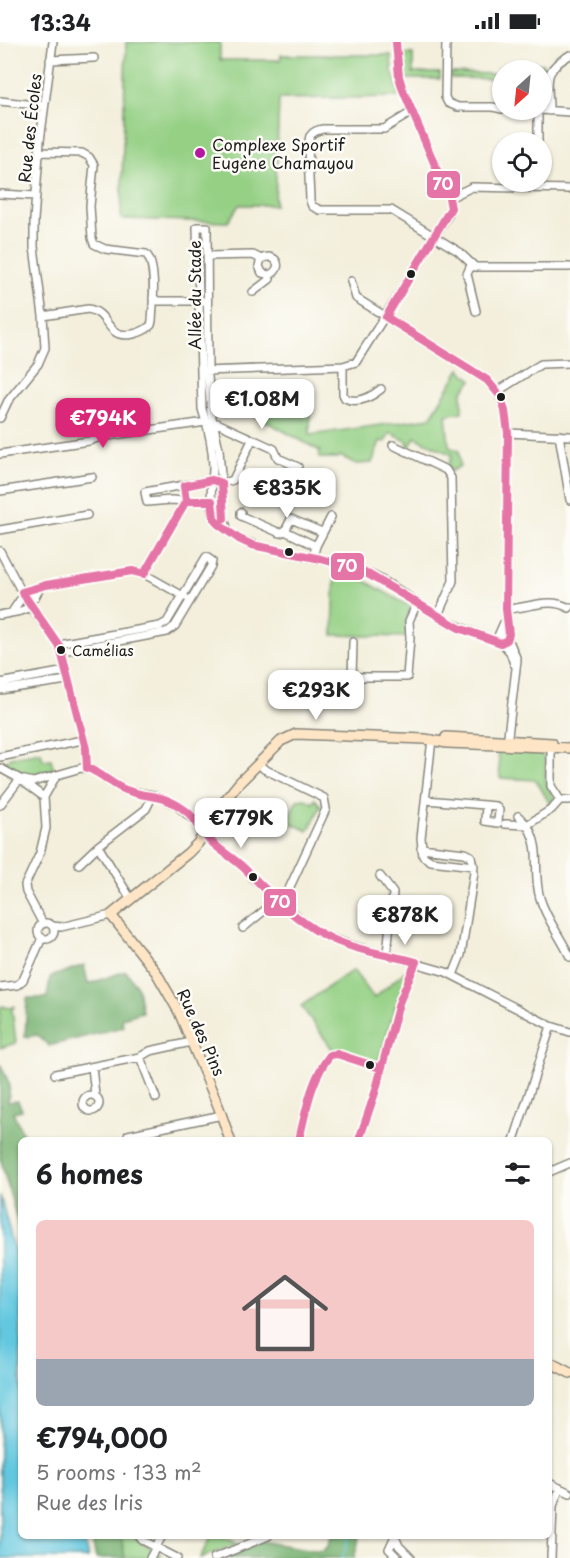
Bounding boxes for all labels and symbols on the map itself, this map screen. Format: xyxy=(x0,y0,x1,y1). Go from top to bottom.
north arrow xyxy=(492,60,552,120)
street label: Rue des Écoles xyxy=(11,72,47,184)
place label: Complexe Sportif Eugène Chamayou xyxy=(212,132,354,174)
marker: Complexe Sportif Eugène Chamayou xyxy=(193,146,207,160)
line badge: 70 xyxy=(426,170,461,199)
text: 70 xyxy=(433,171,454,195)
street label: Allée du Stade xyxy=(182,240,206,350)
unlabelled marker xyxy=(405,268,417,280)
pin: €1.08M xyxy=(213,379,311,430)
unlabelled marker xyxy=(495,391,507,403)
pin: €794K xyxy=(61,398,145,449)
pin: €835K xyxy=(245,468,329,519)
unlabelled marker xyxy=(283,546,295,558)
line badge: 70 xyxy=(330,552,365,581)
text: 70 xyxy=(337,553,358,577)
place label: Camélias xyxy=(72,640,134,661)
marker: Camélias xyxy=(55,644,67,656)
pin: €293K xyxy=(274,670,358,721)
pin: €779K xyxy=(199,798,283,849)
unlabelled marker xyxy=(247,871,259,883)
line badge: 70 xyxy=(263,888,297,917)
text: 70 xyxy=(270,889,291,913)
pin: €878K xyxy=(363,895,447,946)
street label: Rue des Pins xyxy=(172,984,232,1080)
unlabelled marker xyxy=(364,1059,376,1071)

